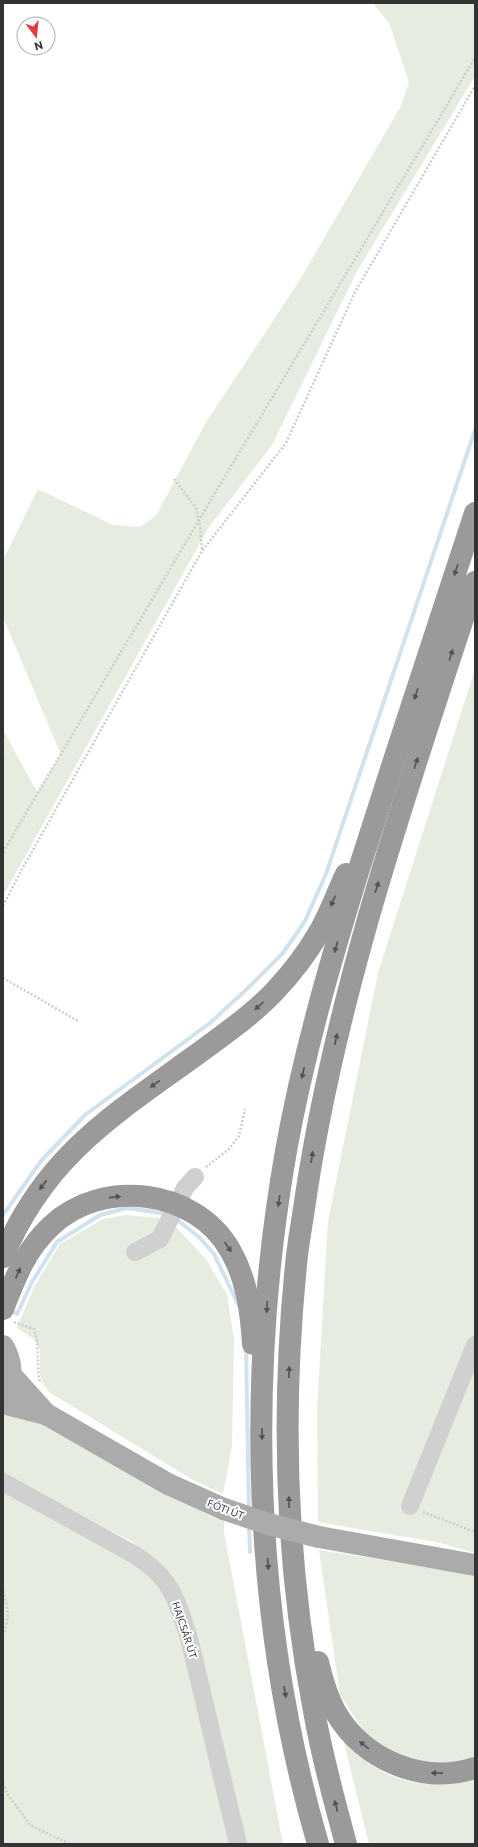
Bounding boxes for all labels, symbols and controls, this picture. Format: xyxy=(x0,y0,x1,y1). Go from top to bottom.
north arrow xyxy=(16,16,56,56)
text: N xyxy=(33,39,45,53)
one-way arrow xyxy=(453,565,459,577)
one-way arrow xyxy=(448,649,454,661)
one-way arrow xyxy=(413,688,419,700)
one-way arrow xyxy=(413,757,419,769)
one-way arrow xyxy=(374,881,380,893)
one-way arrow xyxy=(330,895,336,907)
one-way arrow xyxy=(332,941,338,953)
one-way arrow xyxy=(254,1001,264,1011)
one-way arrow xyxy=(333,1033,339,1046)
one-way arrow xyxy=(299,1067,305,1079)
one-way arrow xyxy=(150,1080,161,1088)
one-way arrow xyxy=(309,1151,315,1163)
one-way arrow xyxy=(39,1180,47,1191)
one-way arrow xyxy=(109,1193,121,1200)
one-way arrow xyxy=(276,1195,282,1207)
one-way arrow xyxy=(224,1241,231,1252)
one-way arrow xyxy=(14,1267,21,1279)
one-way arrow xyxy=(263,1301,270,1313)
one-way arrow xyxy=(286,1366,293,1378)
one-way arrow xyxy=(259,1428,265,1441)
one-way arrow xyxy=(286,1495,292,1508)
street label: FÓTI ÚT xyxy=(206,1497,247,1522)
one-way arrow xyxy=(265,1557,271,1570)
street label: HAJCSÁR ÚT xyxy=(170,1600,200,1661)
one-way arrow xyxy=(282,1686,288,1698)
one-way arrow xyxy=(359,1741,370,1749)
one-way arrow xyxy=(430,1770,443,1776)
one-way arrow xyxy=(333,1800,339,1812)

